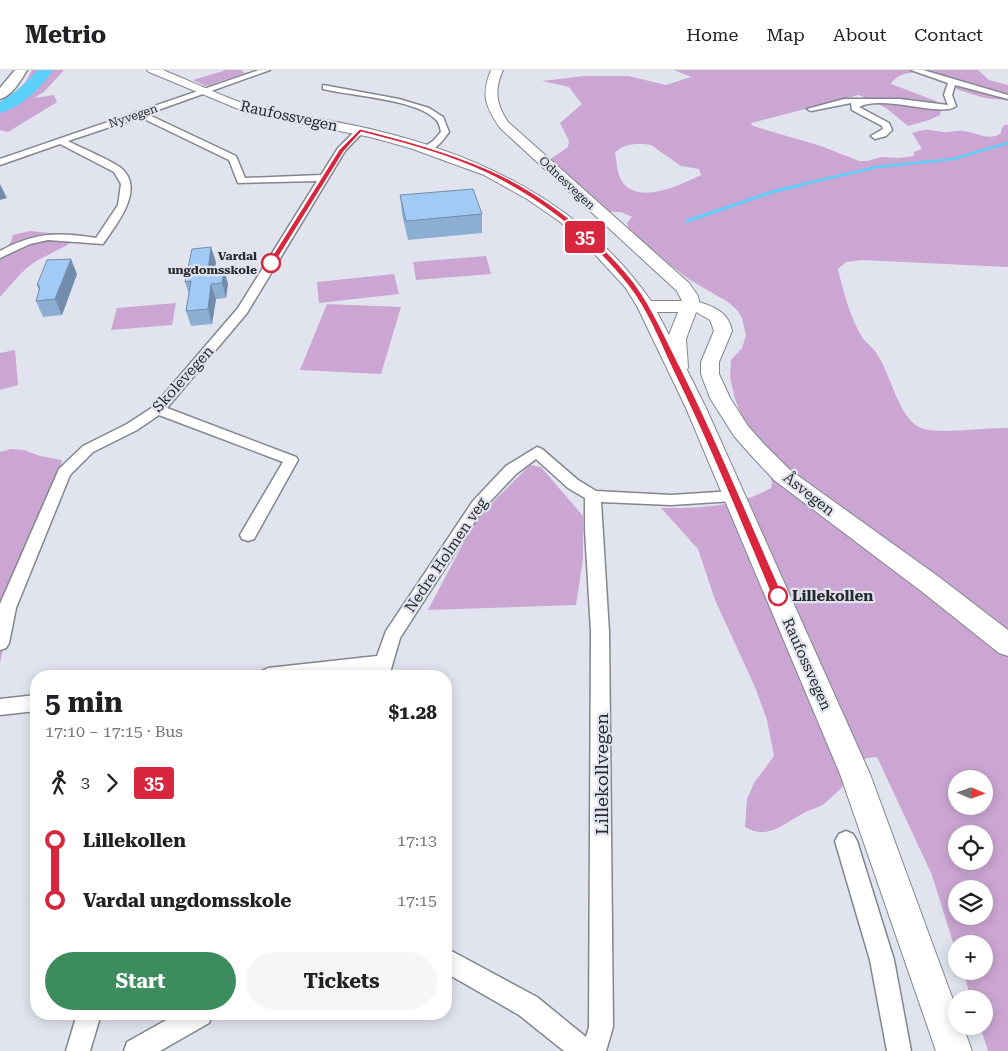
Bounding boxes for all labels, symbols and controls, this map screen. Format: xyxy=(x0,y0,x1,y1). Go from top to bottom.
text: Metrio xyxy=(25,21,106,49)
text: Home xyxy=(686,24,738,45)
text: Map xyxy=(766,24,805,45)
text: About xyxy=(833,24,886,45)
text: Contact xyxy=(914,24,983,45)
street label: Raufossvegen xyxy=(239,97,340,135)
street label: Nyvegen xyxy=(107,101,160,131)
street label: Odnesvegen xyxy=(536,154,598,213)
line badge: 35 xyxy=(562,221,608,253)
text: 35 xyxy=(575,226,595,247)
place label: Vardal ungdomsskole xyxy=(168,249,257,277)
marker: Vardal ungdomsskole xyxy=(261,253,281,273)
street label: Skolevegen xyxy=(149,342,218,416)
street label: Åsvegen xyxy=(780,468,839,520)
street label: Nedre Holmen veg xyxy=(401,494,491,616)
marker: Lillekollen xyxy=(768,586,788,606)
place label: Lillekollen xyxy=(792,587,873,605)
street label: Raufossvegen xyxy=(779,615,836,713)
text: 5 min xyxy=(45,686,123,719)
text: $1.28 xyxy=(388,701,437,724)
street label: Lillekollvegen xyxy=(591,713,612,835)
text: 17:10 – 17:15 · Bus xyxy=(45,722,183,741)
icon: walk xyxy=(45,769,73,797)
icon: forward xyxy=(98,769,126,797)
north arrow xyxy=(948,770,992,815)
map controls xyxy=(948,770,993,1035)
text: 35 xyxy=(144,772,164,793)
text: 3 xyxy=(81,773,90,792)
button: locate xyxy=(948,825,993,870)
text: Lillekollen xyxy=(83,829,186,852)
text: 17:13 xyxy=(397,831,437,850)
button: layers xyxy=(948,880,993,925)
text: Vardal ungdomsskole xyxy=(83,889,292,912)
text: 17:15 xyxy=(397,891,437,910)
button: + xyxy=(948,935,993,980)
button: Start xyxy=(45,952,236,1010)
button: Tickets xyxy=(246,952,437,1010)
button: − xyxy=(948,990,993,1035)

